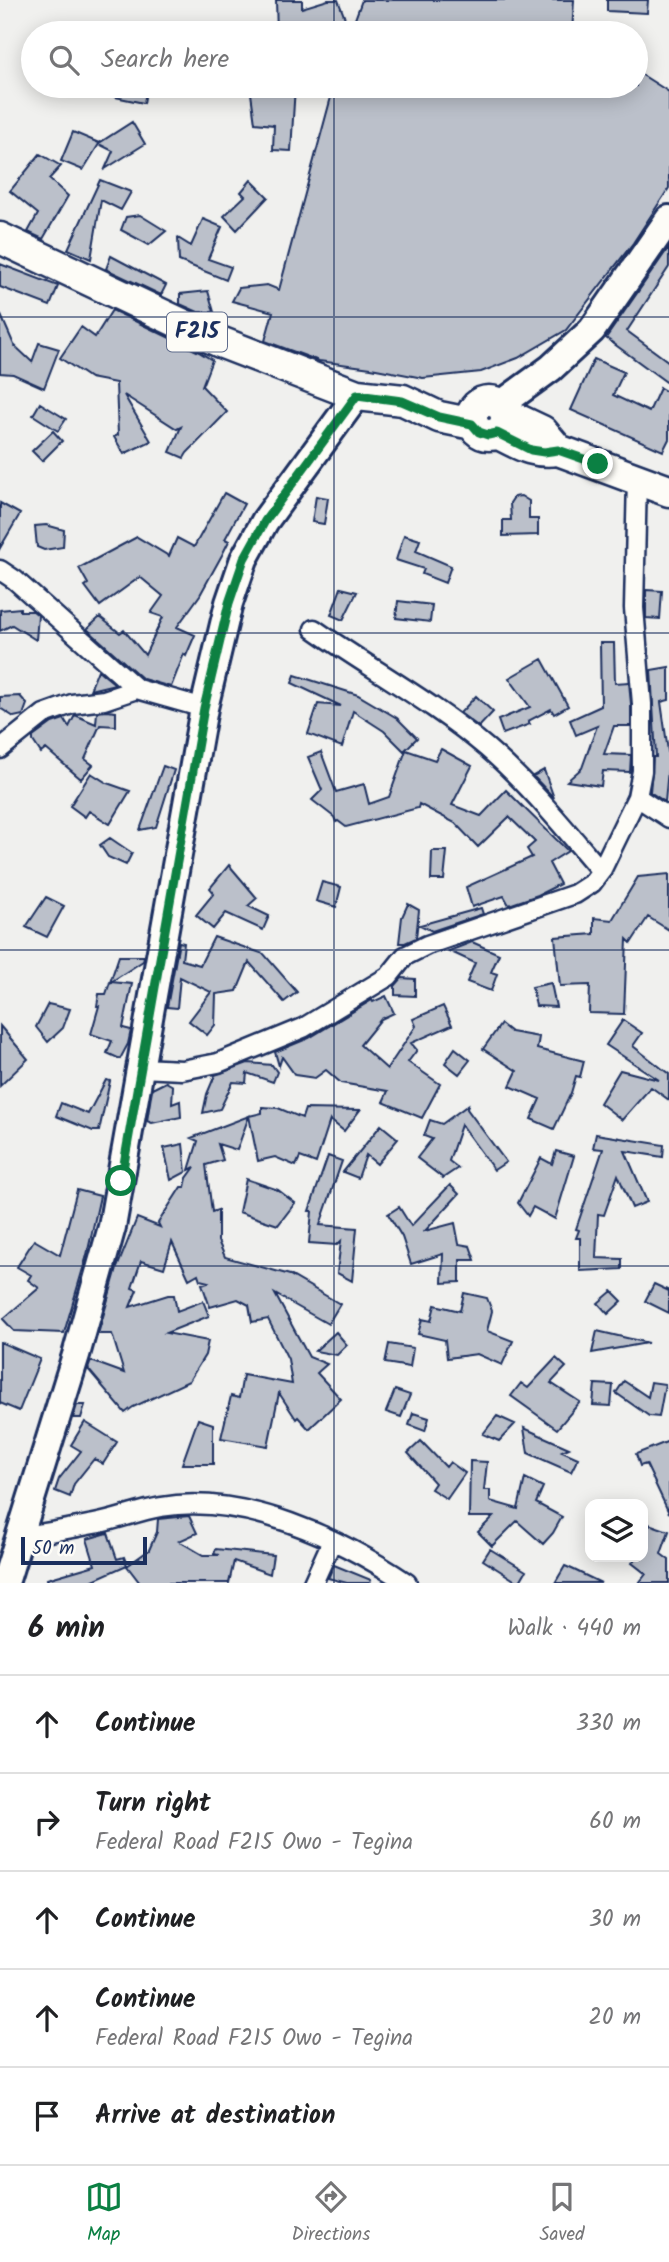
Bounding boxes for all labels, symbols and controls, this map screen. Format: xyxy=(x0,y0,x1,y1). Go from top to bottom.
search box xyxy=(21,21,648,98)
text: Search here xyxy=(101,39,229,81)
icon: search xyxy=(45,41,83,79)
road number: F215 xyxy=(167,312,227,352)
route end xyxy=(582,448,613,479)
route start xyxy=(105,1165,136,1196)
map controls xyxy=(585,1499,648,1562)
button: layers xyxy=(585,1499,648,1562)
scale bar xyxy=(21,1534,147,1566)
text: 50 m xyxy=(32,1534,74,1564)
text: 6 min xyxy=(28,1605,105,1653)
text: Walk · 440 m xyxy=(508,1611,641,1647)
text: Continue xyxy=(95,1703,196,1745)
icon: ahead xyxy=(28,1705,66,1743)
text: 330 m xyxy=(576,1706,641,1742)
text: Turn right xyxy=(95,1783,211,1825)
icon: right xyxy=(28,1803,66,1841)
text: 60 m xyxy=(589,1804,641,1840)
text: Federal Road F215 Owo - Tegina xyxy=(95,1825,413,1861)
text: Continue xyxy=(95,1899,196,1941)
icon: ahead xyxy=(28,1901,66,1939)
text: 30 m xyxy=(589,1902,641,1938)
text: Continue xyxy=(95,1979,196,2021)
icon: ahead xyxy=(28,1999,66,2037)
text: 20 m xyxy=(589,2000,641,2036)
text: Federal Road F215 Owo - Tegina xyxy=(95,2021,413,2057)
text: Arrive at destination xyxy=(95,2095,335,2137)
icon: arrive xyxy=(28,2097,66,2135)
tab: Map xyxy=(85,2178,123,2250)
tab: Directions xyxy=(292,2178,370,2250)
tab: Saved xyxy=(539,2178,584,2250)

